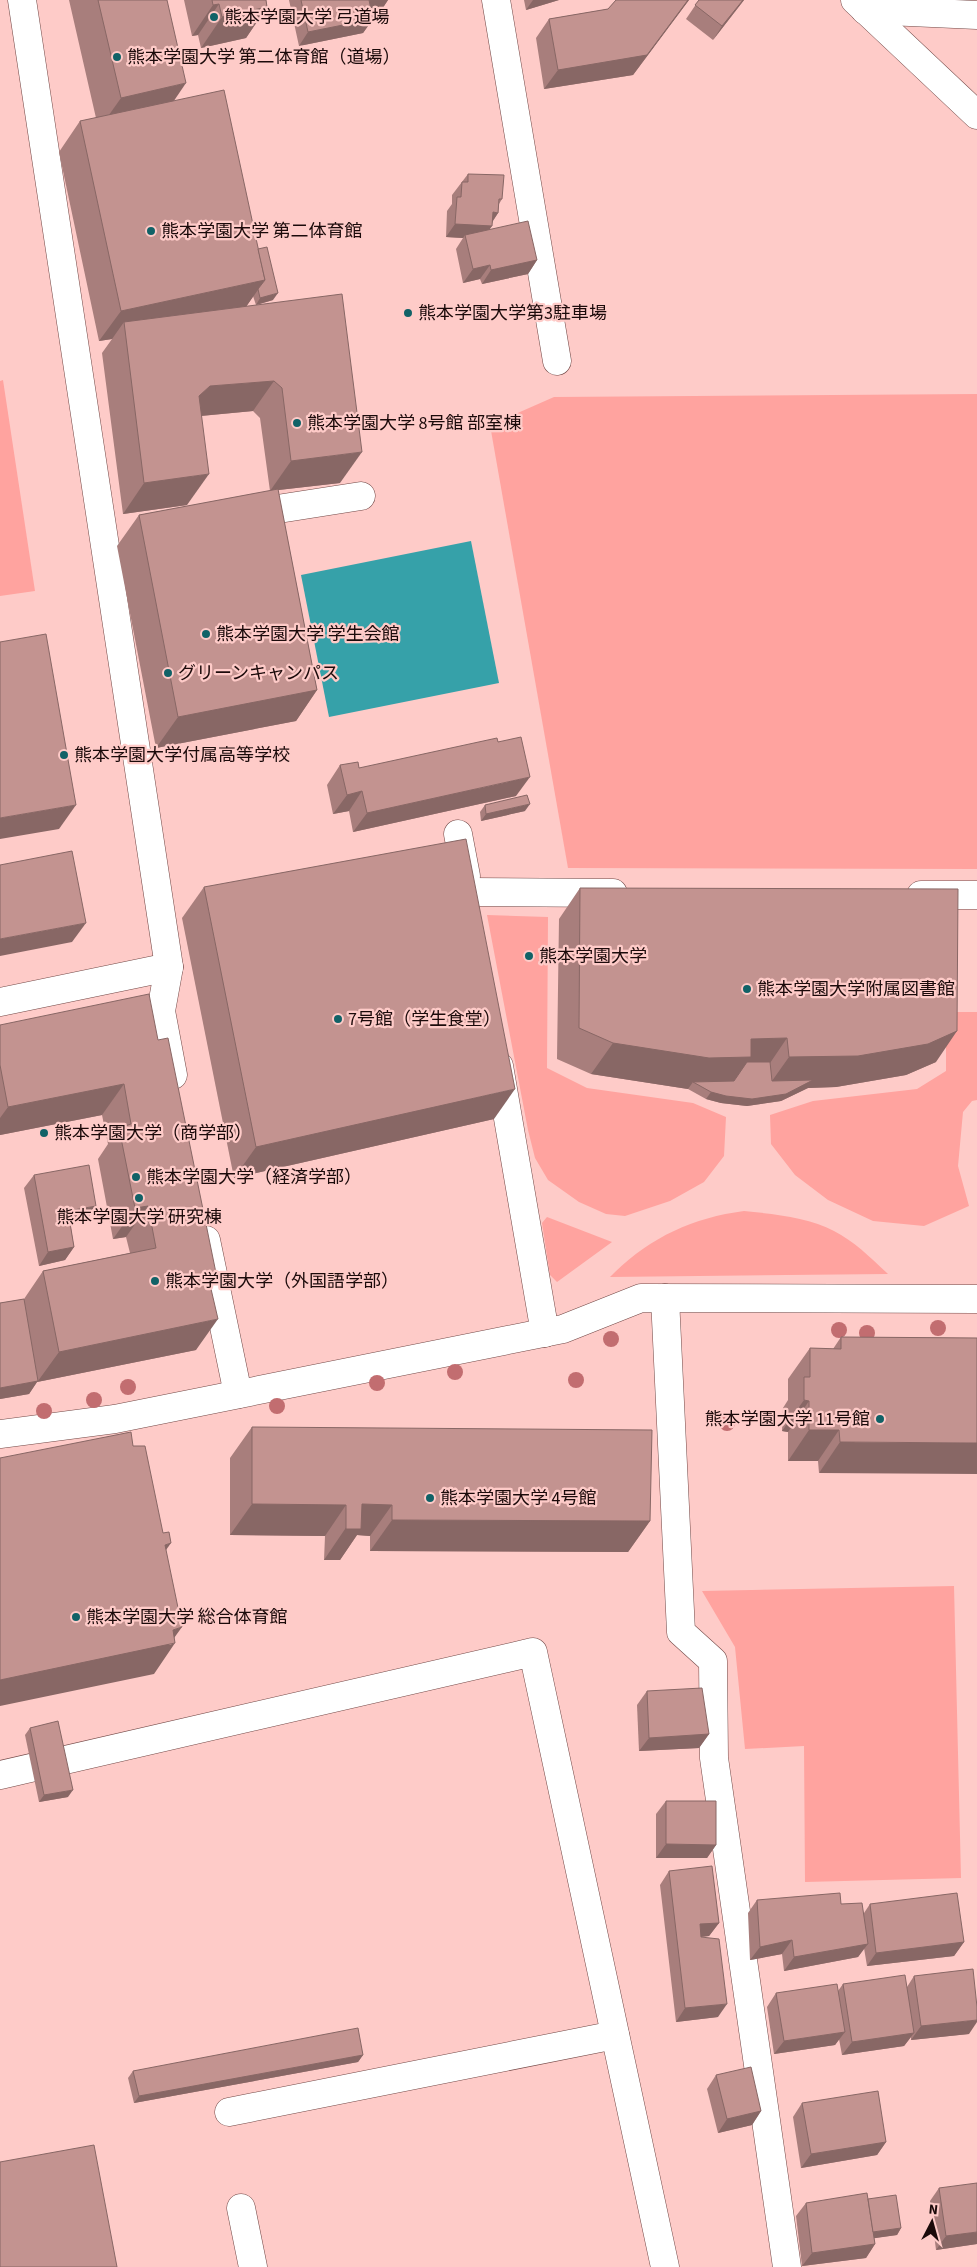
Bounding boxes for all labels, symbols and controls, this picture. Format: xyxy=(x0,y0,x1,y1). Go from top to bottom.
place label: 熊本学園大学 弓道場 xyxy=(224,5,390,30)
marker: 熊本学園大学 弓道場 xyxy=(208,11,220,23)
place label: 熊本学園大学 第二体育館（道場） xyxy=(127,45,401,70)
marker: 熊本学園大学 第二体育館（道場） xyxy=(111,51,123,63)
place label: 熊本学園大学 第二体育館 xyxy=(161,219,363,244)
marker: 熊本学園大学 第二体育館 xyxy=(145,225,157,237)
place label: 熊本学園大学第3駐車場 xyxy=(418,301,607,326)
marker: 熊本学園大学第3駐車場 xyxy=(402,307,414,319)
place label: 熊本学園大学 8号館 部室棟 xyxy=(307,411,521,436)
marker: 熊本学園大学 8号館 部室棟 xyxy=(291,417,303,429)
place label: 熊本学園大学 学生会館 xyxy=(216,622,400,647)
marker: 熊本学園大学 学生会館 xyxy=(200,628,212,640)
place label: グリーンキャンパス xyxy=(178,661,339,686)
marker: グリーンキャンパス xyxy=(162,667,174,679)
place label: 熊本学園大学付属高等学校 xyxy=(74,743,290,768)
marker: 熊本学園大学付属高等学校 xyxy=(58,749,70,761)
place label: 熊本学園大学 xyxy=(539,944,647,969)
marker: 熊本学園大学 xyxy=(523,950,535,962)
place label: 熊本学園大学附属図書館 xyxy=(757,977,955,1002)
marker: 熊本学園大学附属図書館 xyxy=(741,983,753,995)
place label: 7号館（学生食堂） xyxy=(348,1007,501,1032)
marker: 7号館（学生食堂） xyxy=(332,1013,344,1025)
place label: 熊本学園大学（商学部） xyxy=(54,1121,252,1146)
marker: 熊本学園大学（商学部） xyxy=(38,1127,50,1139)
place label: 熊本学園大学（経済学部） xyxy=(146,1165,362,1190)
marker: 熊本学園大学（経済学部） xyxy=(130,1171,142,1183)
marker: 熊本学園大学 研究棟 xyxy=(133,1192,145,1204)
place label: 熊本学園大学 研究棟 xyxy=(56,1205,222,1230)
place label: 熊本学園大学（外国語学部） xyxy=(165,1269,399,1294)
marker: 熊本学園大学（外国語学部） xyxy=(149,1275,161,1287)
place label: 熊本学園大学 11号館 xyxy=(705,1407,870,1432)
marker: 熊本学園大学 11号館 xyxy=(874,1413,886,1425)
place label: 熊本学園大学 4号館 xyxy=(440,1486,597,1511)
marker: 熊本学園大学 4号館 xyxy=(424,1492,436,1504)
place label: 熊本学園大学 総合体育館 xyxy=(86,1605,288,1630)
marker: 熊本学園大学 総合体育館 xyxy=(70,1611,82,1623)
north arrow xyxy=(907,2197,957,2247)
text: N xyxy=(928,2200,939,2220)

